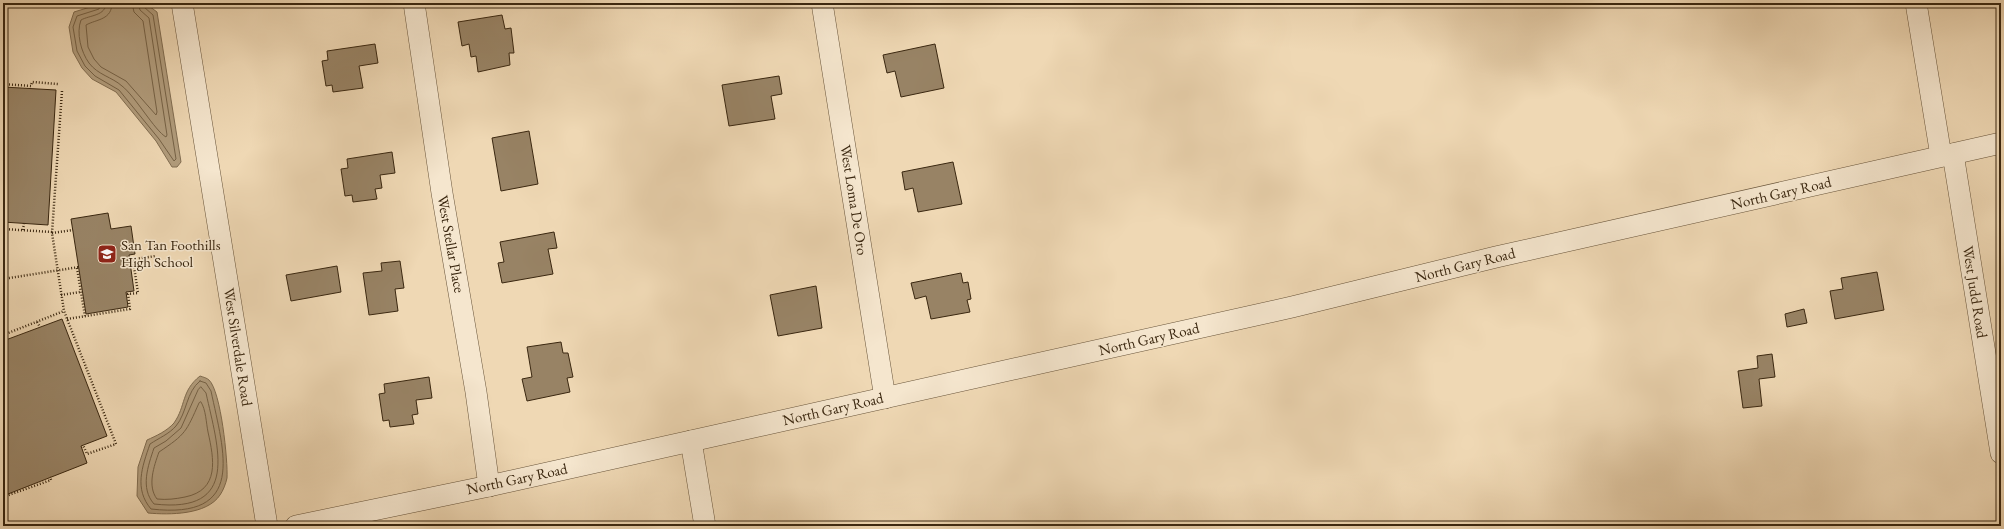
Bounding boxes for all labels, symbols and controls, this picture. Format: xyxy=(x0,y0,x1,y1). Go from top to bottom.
street label: West Loma De Oro xyxy=(836,143,873,256)
street label: North Gary Road xyxy=(1729,172,1833,213)
street label: West Stellar Place xyxy=(434,194,469,294)
place label: San Tan Foothills High School xyxy=(121,235,221,271)
school or university icon: San Tan Foothills High School xyxy=(96,243,118,265)
street label: North Gary Road xyxy=(1413,243,1517,286)
street label: West Judd Road xyxy=(1959,244,1992,340)
street label: West Silverdale Road xyxy=(220,286,257,408)
street label: North Gary Road xyxy=(1097,318,1201,359)
street label: North Gary Road xyxy=(781,388,885,429)
street label: North Gary Road xyxy=(465,458,569,498)

